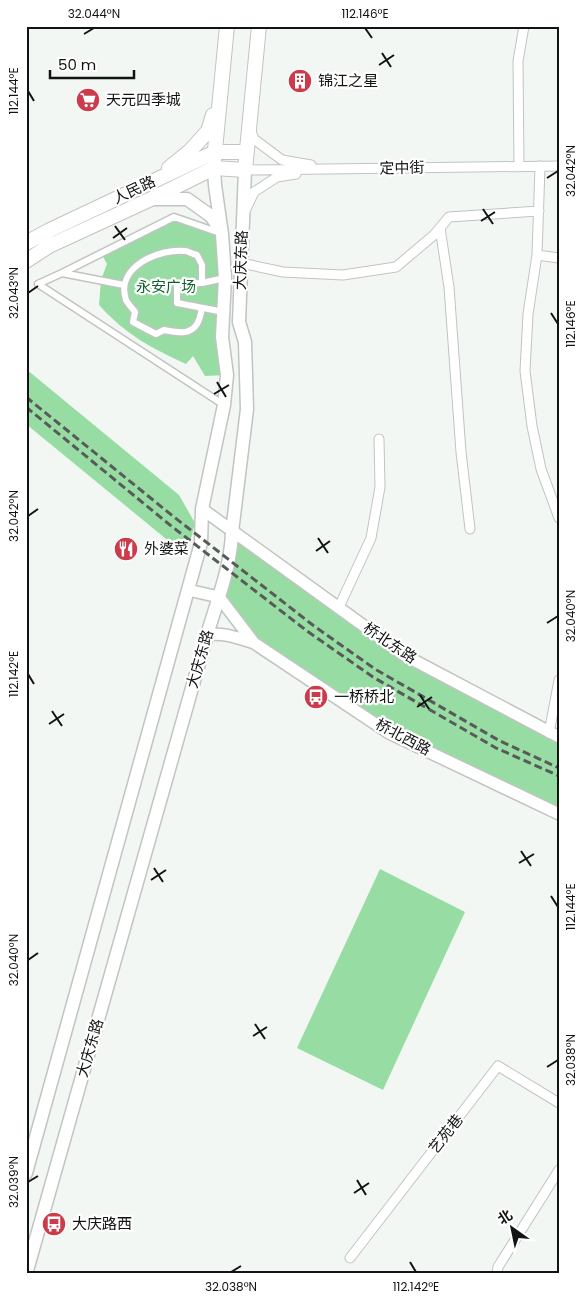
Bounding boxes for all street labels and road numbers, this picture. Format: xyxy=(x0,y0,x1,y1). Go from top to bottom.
street label: 定中街 xyxy=(379,157,425,178)
street label: 人民路 xyxy=(109,171,159,209)
street label: 大庆东路 xyxy=(229,230,252,290)
street label: 桥北东路 xyxy=(360,617,421,668)
street label: 大庆东路 xyxy=(181,627,218,691)
street label: 桥北西路 xyxy=(372,713,435,760)
street label: 大庆东路 xyxy=(71,1016,108,1080)
street label: 艺苑巷 xyxy=(423,1109,468,1158)

